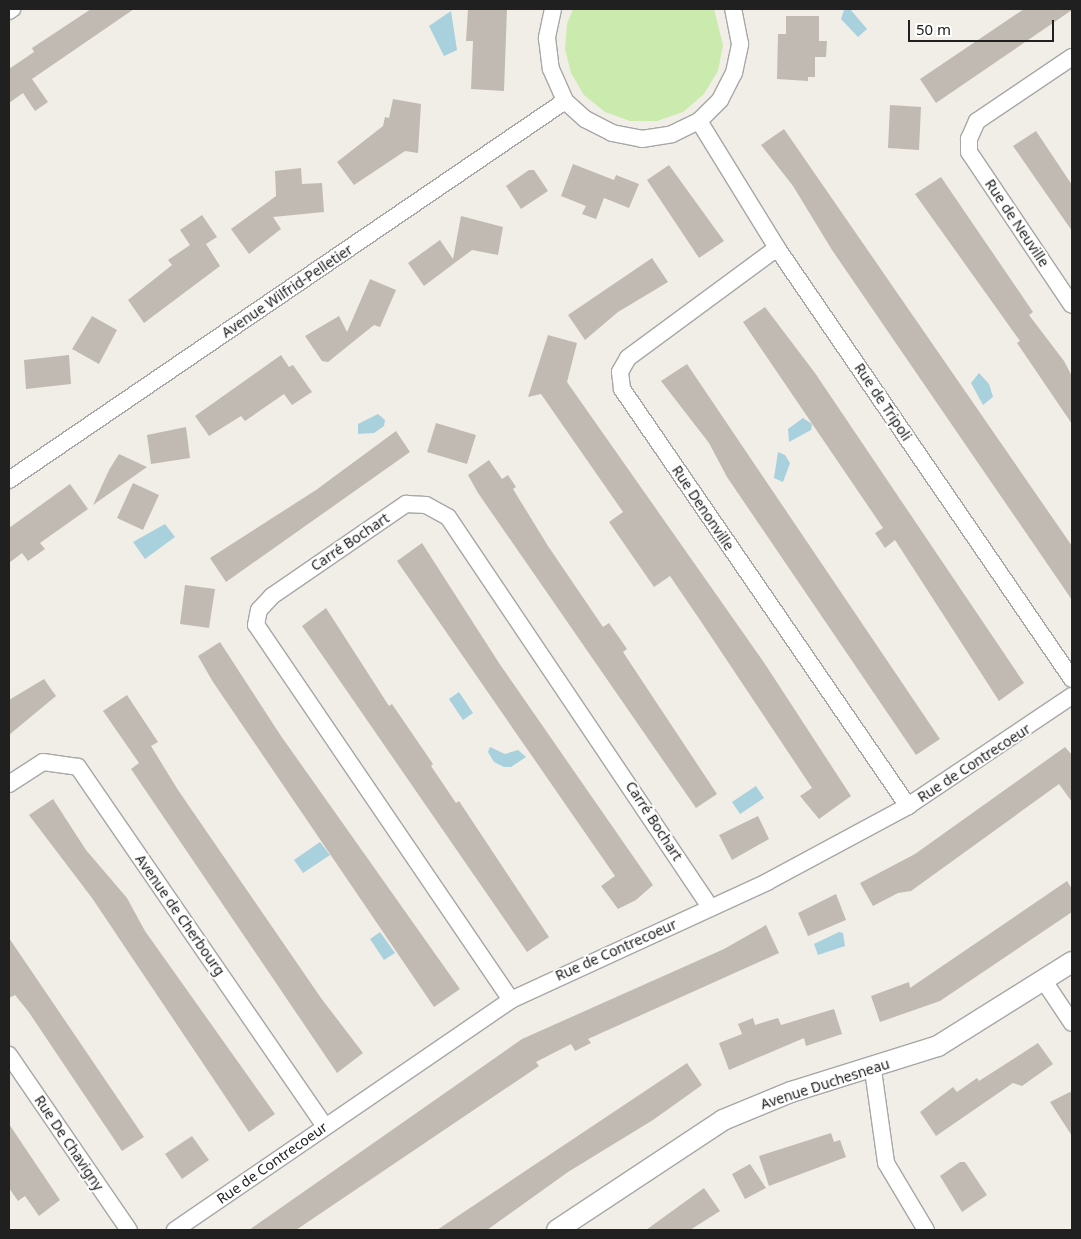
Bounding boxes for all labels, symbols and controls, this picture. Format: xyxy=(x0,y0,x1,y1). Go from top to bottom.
scale bar xyxy=(911,10,1057,42)
text: 50 m xyxy=(916,19,951,39)
street label: Rue de Neuville xyxy=(981,176,1053,270)
street label: Avenue Wilfrid-Pelletier xyxy=(218,241,356,341)
street label: Rue de Tripoli xyxy=(851,360,915,444)
street label: Rue Denonville xyxy=(668,462,738,554)
street label: Carré Bochart xyxy=(308,510,392,574)
street label: Rue de Contrecoeur xyxy=(914,720,1034,806)
street label: Carré Bochart xyxy=(622,778,686,864)
street label: Avenue de Cherbourg xyxy=(132,851,228,979)
street label: Rue de Contrecoeur xyxy=(553,916,679,984)
street label: Avenue Duchesneau xyxy=(758,1055,892,1113)
street label: Rue De Chavigny xyxy=(31,1092,107,1194)
street label: Rue de Contrecoeur xyxy=(214,1119,330,1207)

